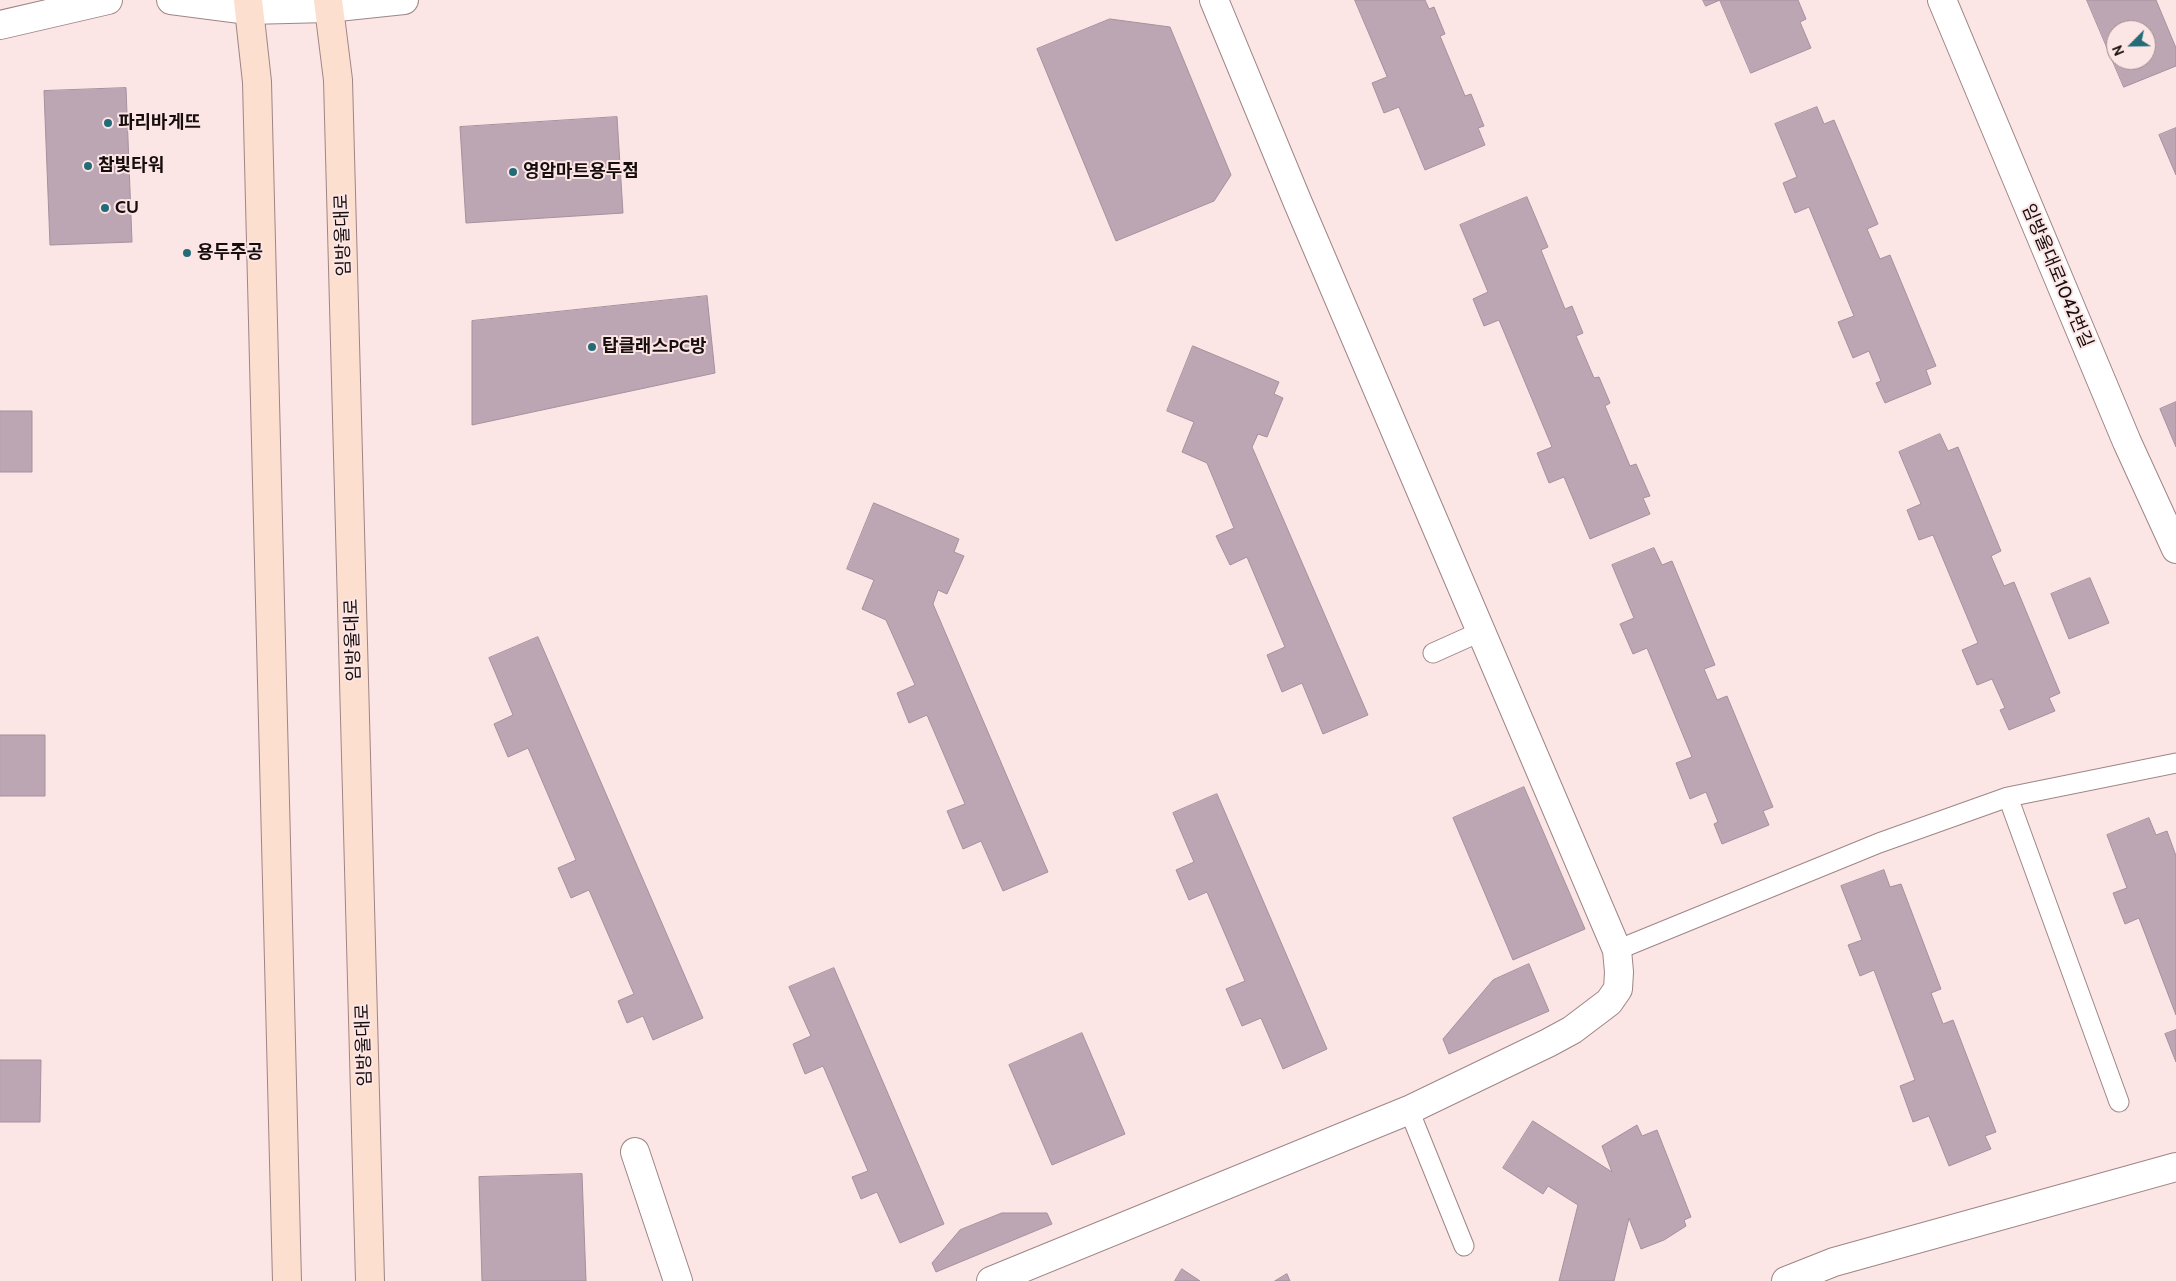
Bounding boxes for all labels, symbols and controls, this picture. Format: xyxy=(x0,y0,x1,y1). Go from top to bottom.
north arrow xyxy=(2106,20,2156,70)
text: N xyxy=(2108,42,2128,59)
place label: 파리바게뜨 xyxy=(118,112,201,134)
marker: 파리바게뜨 xyxy=(102,117,114,129)
place label: 참빛타워 xyxy=(98,155,164,177)
marker: 참빛타워 xyxy=(82,160,94,172)
place label: 영암마트용두점 xyxy=(523,161,639,183)
marker: 영암마트용두점 xyxy=(507,166,519,178)
street label: 임방울대로 xyxy=(331,193,355,277)
place label: CU xyxy=(115,197,139,219)
street label: 임방울대로1042번길 xyxy=(2017,201,2097,351)
marker: CU xyxy=(99,202,111,214)
place label: 용두주공 xyxy=(197,242,263,264)
marker: 용두주공 xyxy=(181,247,193,259)
place label: 탑클래스PC방 xyxy=(602,336,706,358)
marker: 탑클래스PC방 xyxy=(586,341,598,353)
street label: 임방울대로 xyxy=(341,598,365,682)
street label: 임방울대로 xyxy=(352,1003,376,1087)

